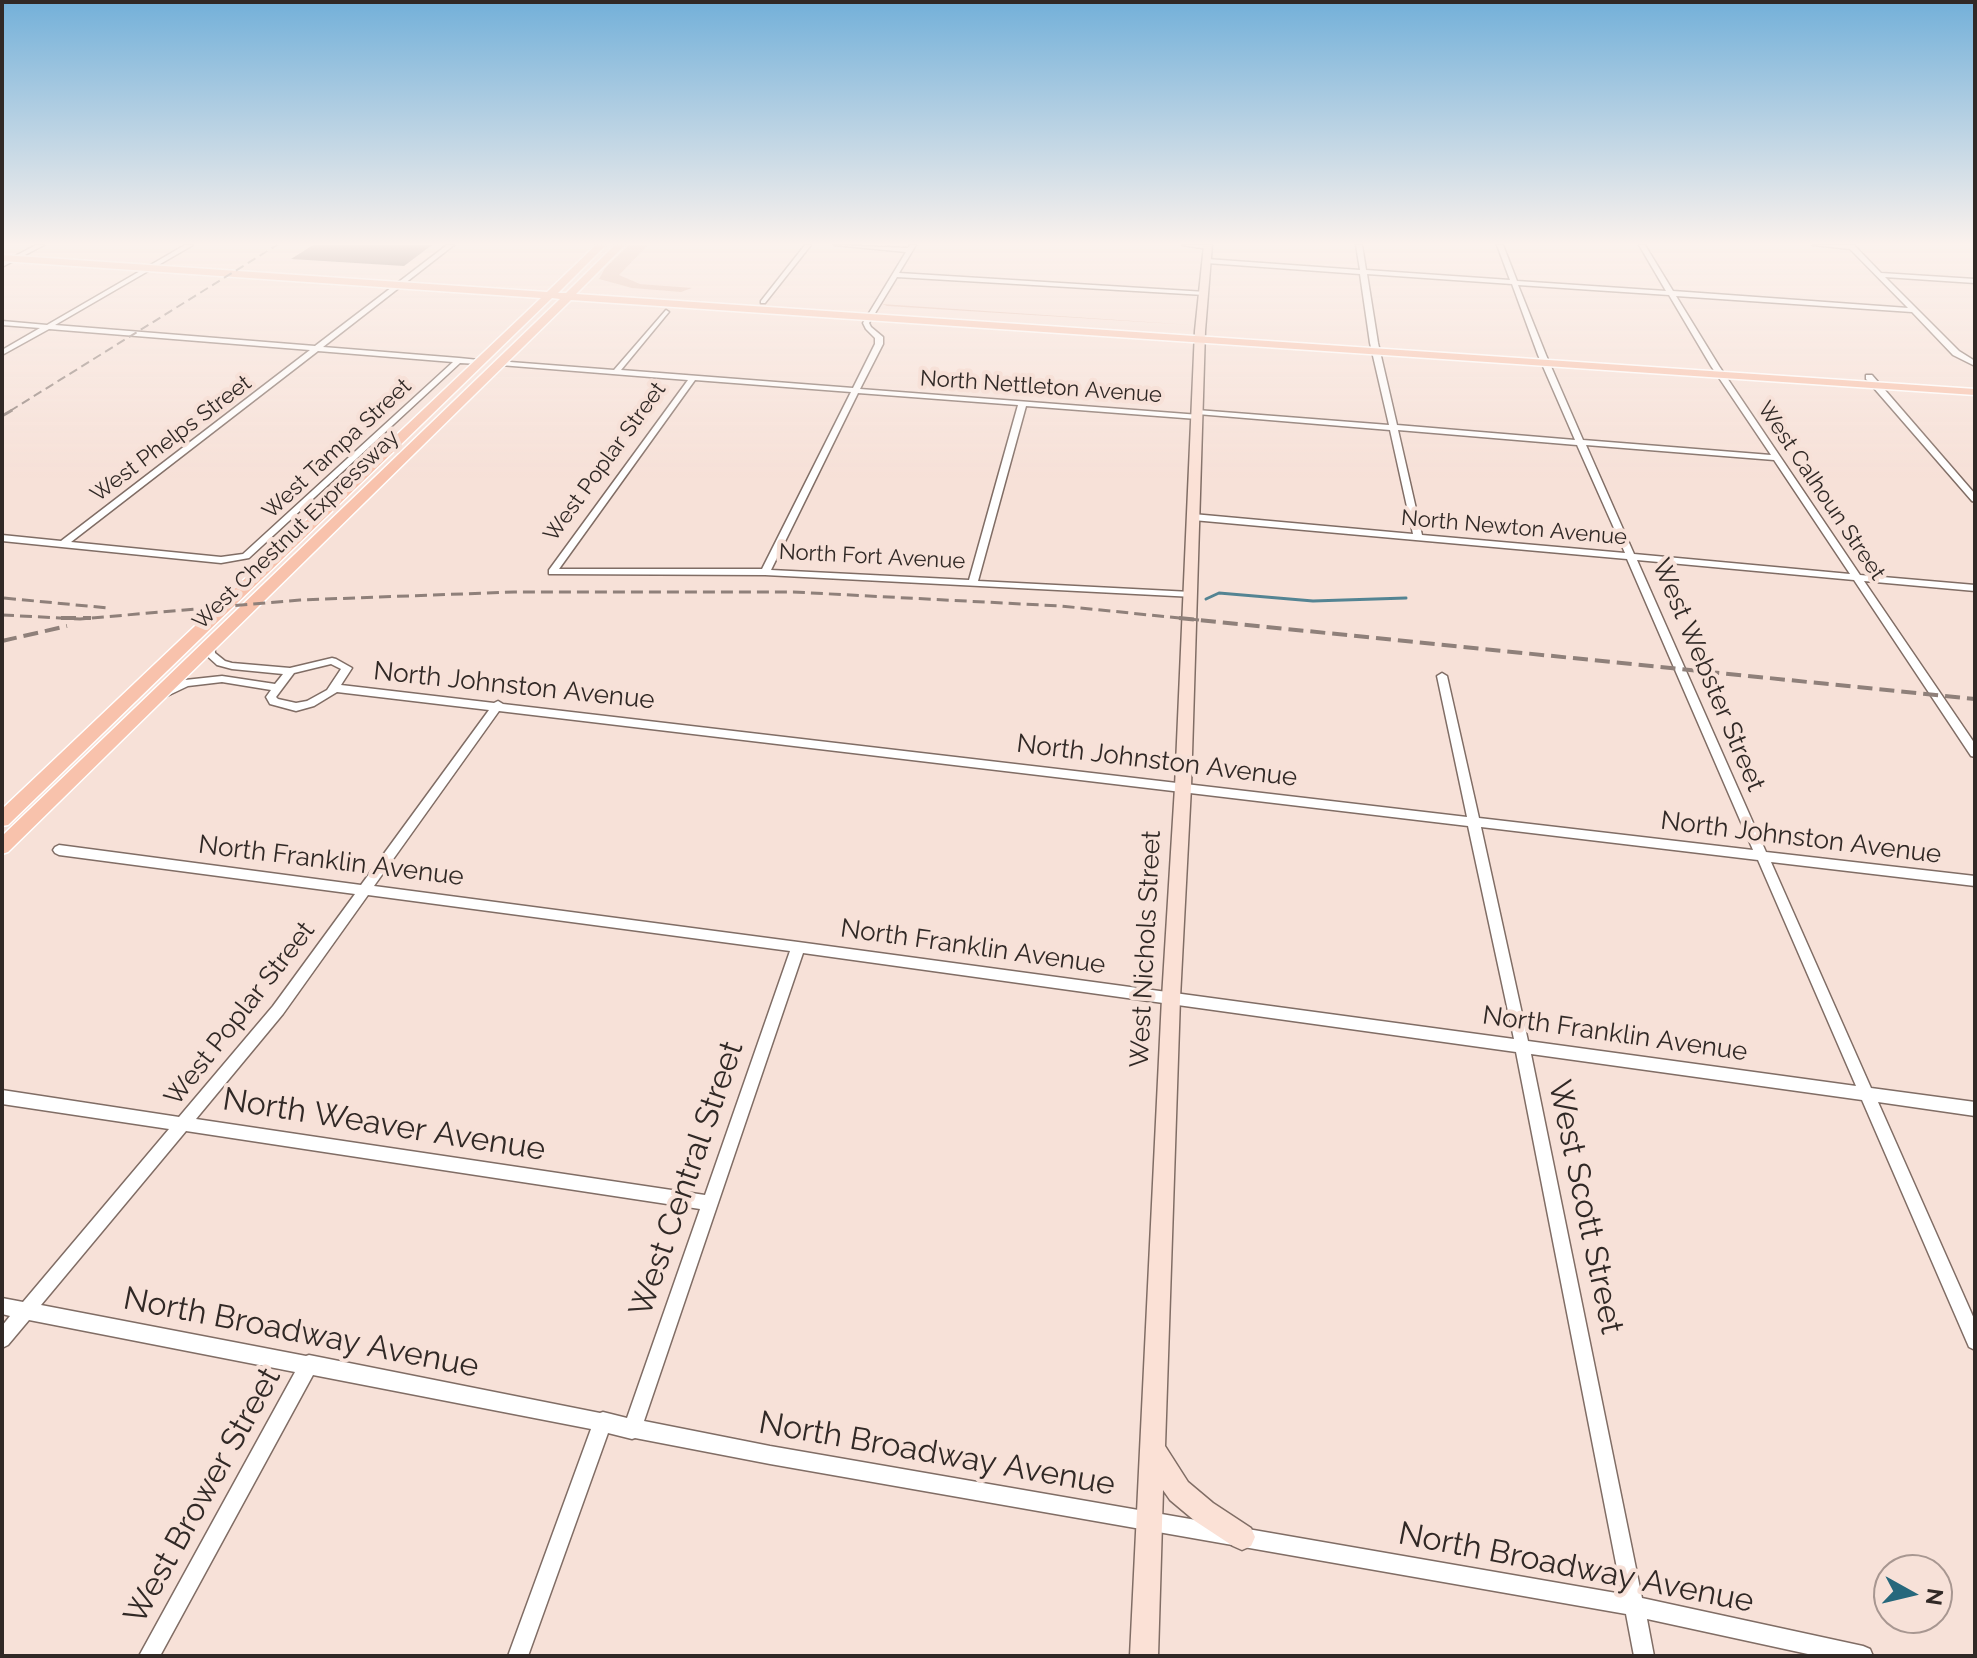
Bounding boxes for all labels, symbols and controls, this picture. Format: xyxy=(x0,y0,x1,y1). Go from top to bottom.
street label: North Nettleton Avenue xyxy=(919,365,1163,409)
street label: West Phelps Street xyxy=(85,370,257,508)
street label: West Tampa Street xyxy=(257,373,417,525)
street label: West Poplar Street xyxy=(538,377,672,547)
street label: West Calhoun Street xyxy=(1751,397,1891,585)
street label: West Chestnut Expressway xyxy=(187,425,405,635)
street label: North Newton Avenue xyxy=(1400,505,1628,551)
street label: North Fort Avenue xyxy=(778,539,966,575)
street label: West Webster Street xyxy=(1645,554,1771,796)
street label: North Johnston Avenue xyxy=(372,656,656,716)
street label: North Johnston Avenue xyxy=(1015,728,1299,794)
street label: North Johnston Avenue xyxy=(1659,805,1943,871)
street label: North Franklin Avenue xyxy=(196,829,466,893)
street label: West Nichols Street xyxy=(1124,830,1168,1068)
street label: North Franklin Avenue xyxy=(839,913,1107,981)
street label: West Poplar Street xyxy=(158,916,322,1112)
street label: North Franklin Avenue xyxy=(1481,1000,1749,1068)
street label: West Central Street xyxy=(622,1036,752,1322)
street label: West Scott Street xyxy=(1539,1077,1631,1337)
street label: North Weaver Avenue xyxy=(220,1081,548,1169)
street label: North Broadway Avenue xyxy=(120,1280,482,1386)
street label: West Brower Street xyxy=(117,1361,289,1631)
street label: North Broadway Avenue xyxy=(756,1404,1118,1504)
street label: North Broadway Avenue xyxy=(1395,1515,1757,1621)
north arrow xyxy=(1873,1554,1953,1634)
text: N xyxy=(1921,1587,1949,1607)

